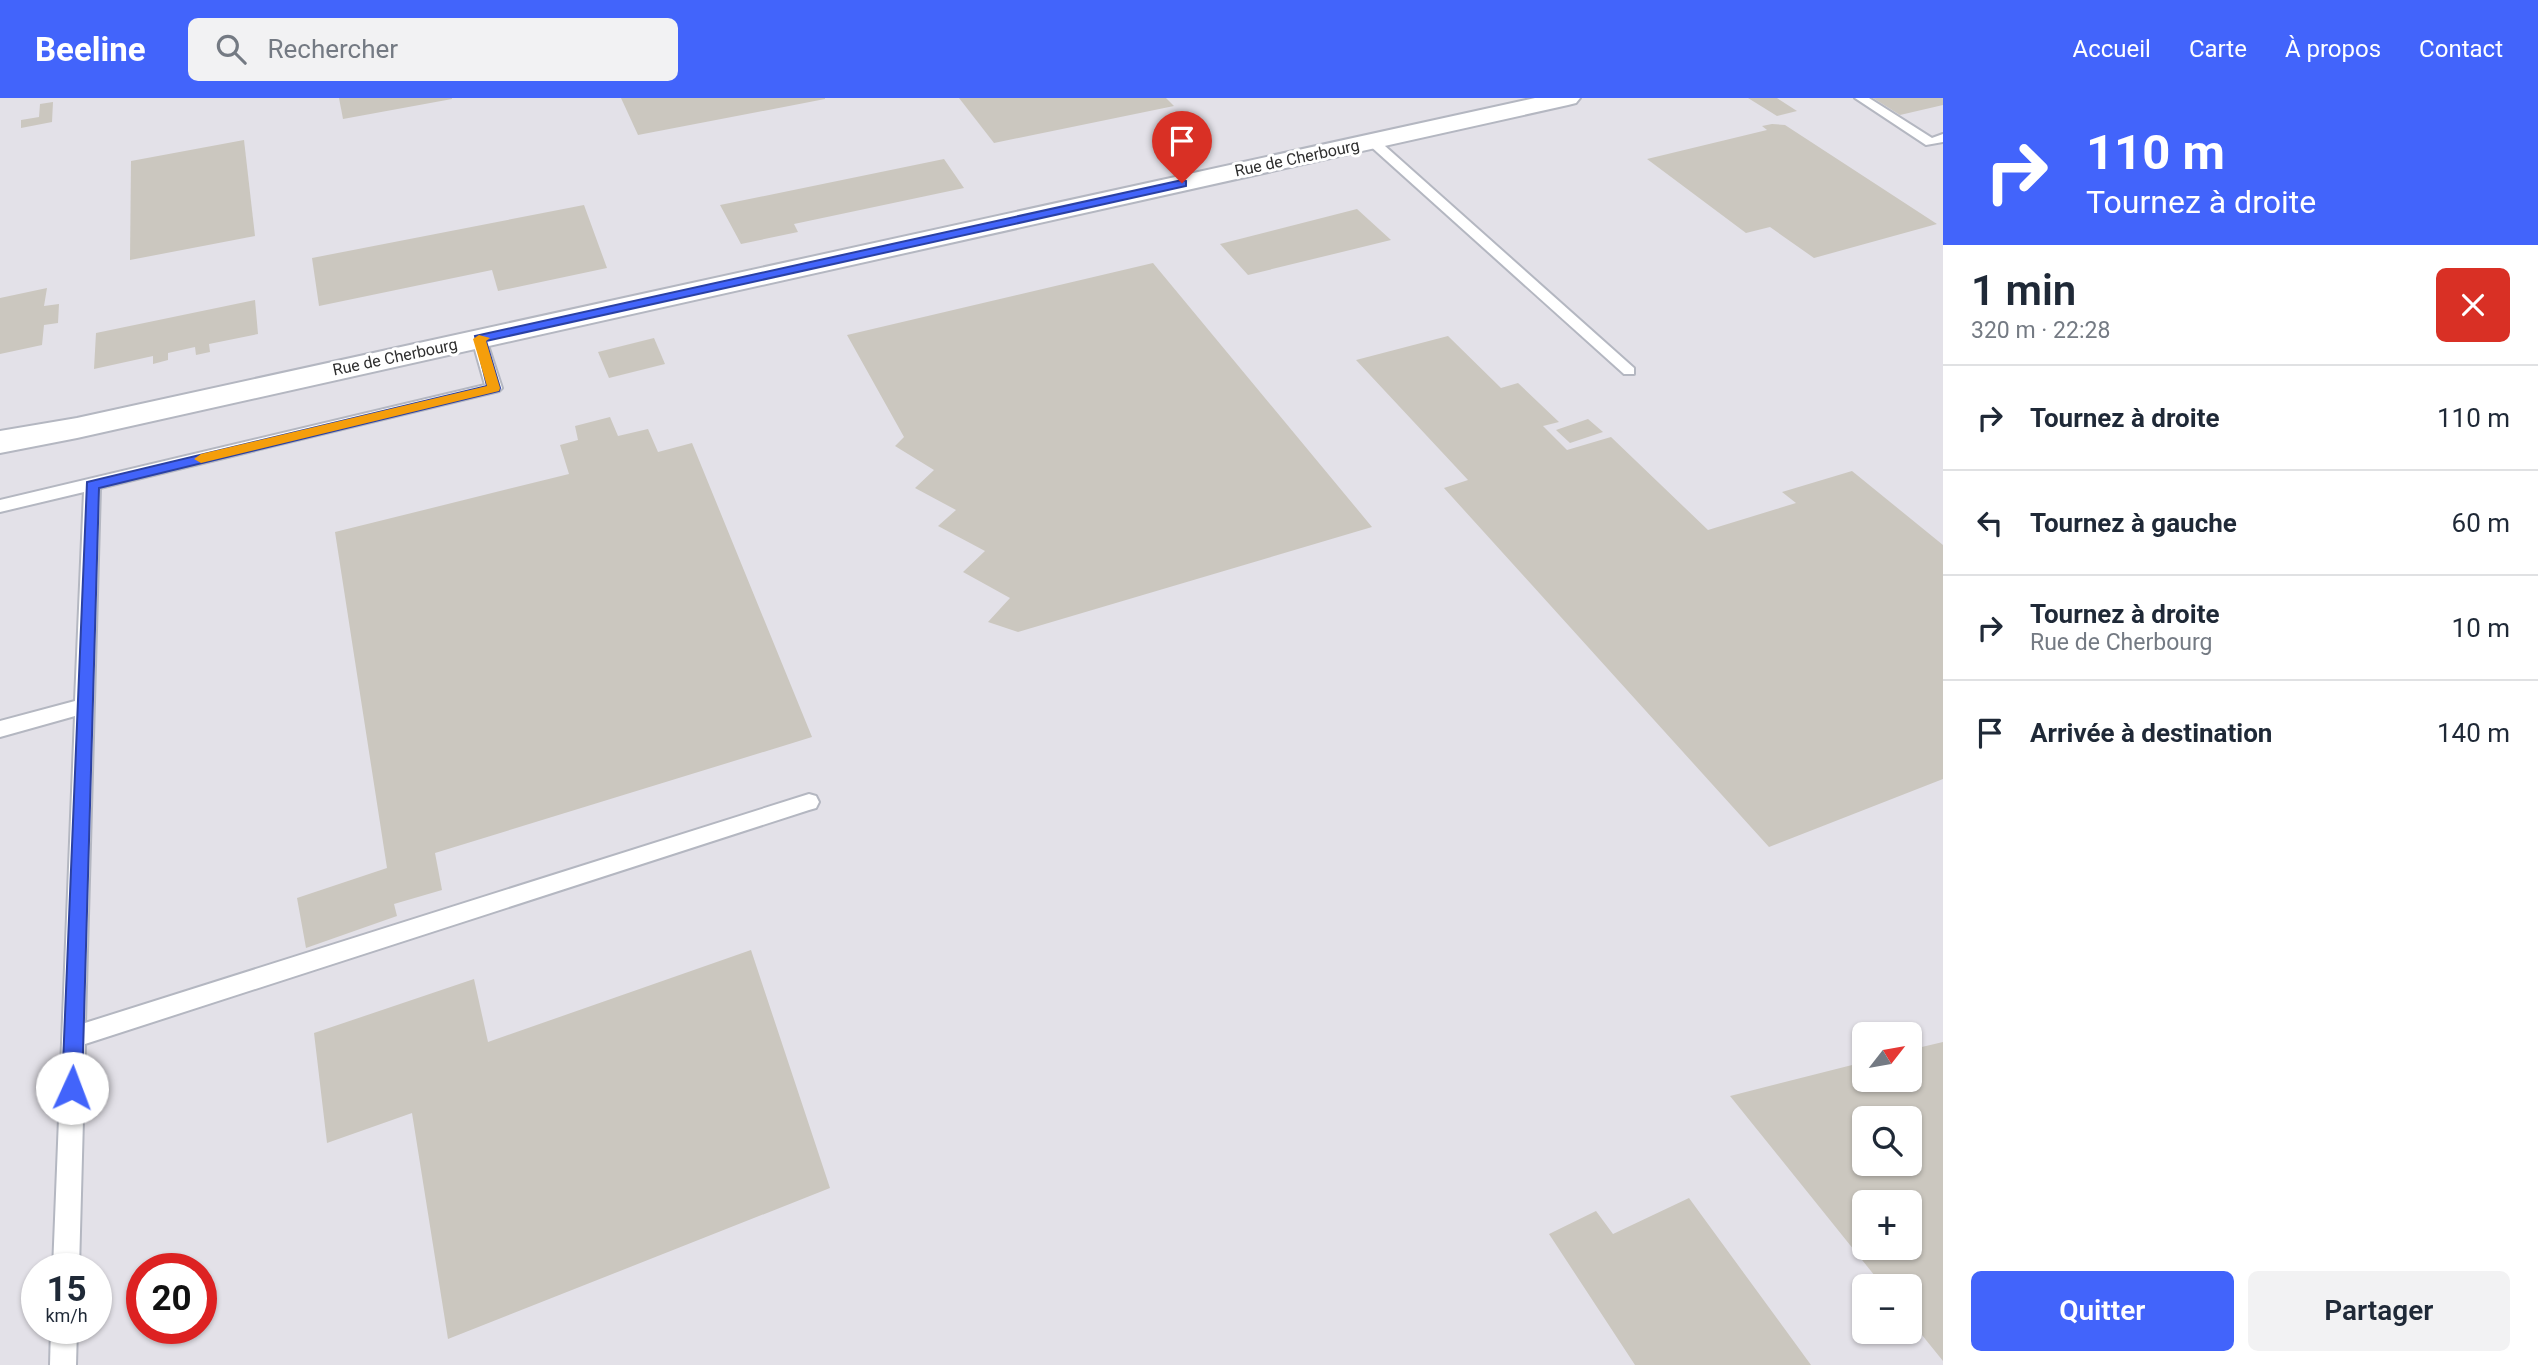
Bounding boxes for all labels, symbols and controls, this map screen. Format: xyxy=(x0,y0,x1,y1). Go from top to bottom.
search box xyxy=(188,18,678,81)
text: Beeline xyxy=(35,30,146,69)
icon: search xyxy=(212,30,250,68)
text: Rechercher xyxy=(268,34,398,64)
text: Accueil xyxy=(2072,35,2151,63)
text: Carte xyxy=(2189,35,2247,63)
text: À propos xyxy=(2285,35,2381,63)
text: Contact xyxy=(2419,35,2503,63)
pin xyxy=(1152,111,1212,183)
icon: arrive xyxy=(1163,122,1201,160)
text: 110 m xyxy=(2086,124,2225,181)
icon: right xyxy=(1971,126,2062,217)
street label: Rue de Cherbourg xyxy=(1233,136,1361,180)
text: Tournez à droite xyxy=(2086,183,2316,221)
text: 1 min xyxy=(1971,266,2076,315)
button: close xyxy=(2436,268,2510,342)
text: 320 m · 22:28 xyxy=(1971,317,2110,344)
street label: Rue de Cherbourg xyxy=(331,335,459,379)
icon: right xyxy=(1971,399,2009,437)
text: Tournez à droite xyxy=(2030,403,2220,433)
text: 110 m xyxy=(2437,403,2510,433)
icon: left xyxy=(1971,504,2009,542)
text: Tournez à gauche xyxy=(2030,508,2237,538)
text: 60 m xyxy=(2452,508,2510,538)
text: Tournez à droite xyxy=(2030,599,2220,629)
icon: right xyxy=(1971,609,2009,647)
text: 10 m xyxy=(2452,613,2510,643)
text: Rue de Cherbourg xyxy=(2030,629,2212,656)
icon: arrive xyxy=(1971,714,2009,752)
text: Arrivée à destination xyxy=(2030,718,2272,748)
text: 140 m xyxy=(2437,718,2510,748)
north arrow xyxy=(1852,1022,1922,1092)
map controls xyxy=(1852,1022,1922,1344)
position arrow xyxy=(35,1051,109,1125)
button: search xyxy=(1852,1106,1922,1176)
button: + xyxy=(1852,1190,1922,1260)
speed limit sign: 20 xyxy=(126,1253,217,1344)
text: 15 xyxy=(46,1269,87,1310)
button: Quitter xyxy=(1971,1271,2234,1351)
button: Partager xyxy=(2248,1271,2510,1351)
button: − xyxy=(1852,1274,1922,1344)
text: km/h xyxy=(45,1305,88,1326)

